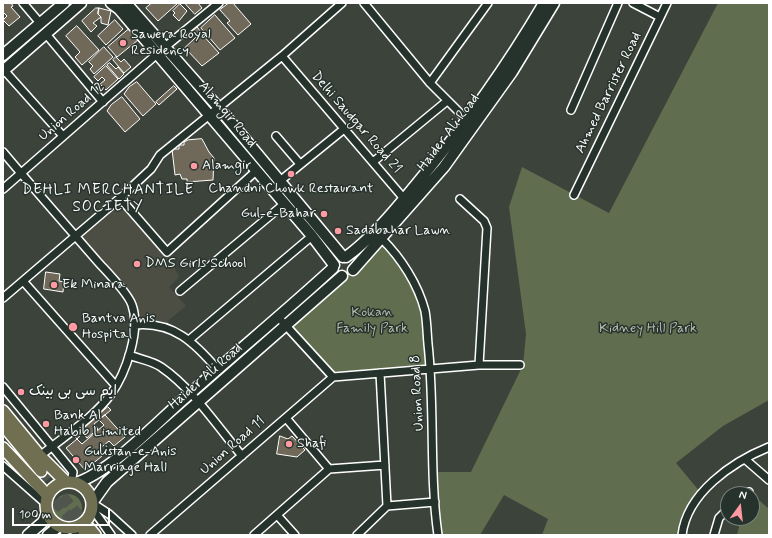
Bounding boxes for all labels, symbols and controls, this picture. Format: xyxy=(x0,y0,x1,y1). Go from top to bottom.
place label: Sawera Royal Residency xyxy=(131,27,211,60)
street label: Ahmed Barrister Road xyxy=(572,30,646,156)
marker: Sawera Royal Residency xyxy=(118,38,128,48)
street label: Delhi Saudgar Road 21 xyxy=(307,69,405,177)
street label: Alamgir Road xyxy=(194,78,260,152)
street label: Union Road 12 xyxy=(36,79,108,145)
street label: Haider Ali Road xyxy=(414,91,484,175)
place label: Alamgir xyxy=(202,158,251,174)
marker: Alamgir xyxy=(189,161,199,171)
marker: Chandni Chowk Restaurant xyxy=(286,169,296,179)
place label: Chandni Chowk Restaurant xyxy=(208,181,374,197)
district label: DEHLI MERCHANTILE SOCIETY xyxy=(24,182,192,217)
place label: Gul-e-Bahar xyxy=(241,206,316,222)
marker: Gul-e-Bahar xyxy=(319,209,329,219)
place label: Sadabahar Lawn xyxy=(346,223,450,239)
marker: Sadabahar Lawn xyxy=(333,226,343,236)
place label: DMS Girls School xyxy=(145,256,247,272)
marker: DMS Girls School xyxy=(132,259,142,269)
place label: Ek Minara xyxy=(62,277,125,293)
marker: Ek Minara xyxy=(49,280,59,290)
park label: Kokan Family Park xyxy=(336,305,408,338)
place label: Bantva Anis Hospital xyxy=(82,311,155,344)
marker: Bantva Anis Hospital xyxy=(67,321,79,333)
park label: Kidney Hill Park xyxy=(599,321,697,337)
street label: Haider Ali Road xyxy=(166,340,246,414)
street label: Union Road 8 xyxy=(408,355,428,431)
place label: ایم سی بی بینک xyxy=(29,384,117,400)
marker: ایم سی بی بینک xyxy=(16,387,26,397)
place label: Bank Al Habib Limited xyxy=(54,408,141,440)
street label: Union Road 11 xyxy=(197,413,269,479)
marker: Bank Al Habib Limited xyxy=(41,419,51,429)
place label: Shafi xyxy=(297,436,326,452)
marker: Shafi xyxy=(284,439,294,449)
place label: Gulistan-e-Anis Marriage Hall xyxy=(84,444,177,476)
marker: Gulistan-e-Anis Marriage Hall xyxy=(71,455,81,465)
north arrow xyxy=(720,486,760,526)
text: N xyxy=(737,488,748,503)
scale bar xyxy=(14,500,112,526)
text: 100 m xyxy=(19,507,51,523)

